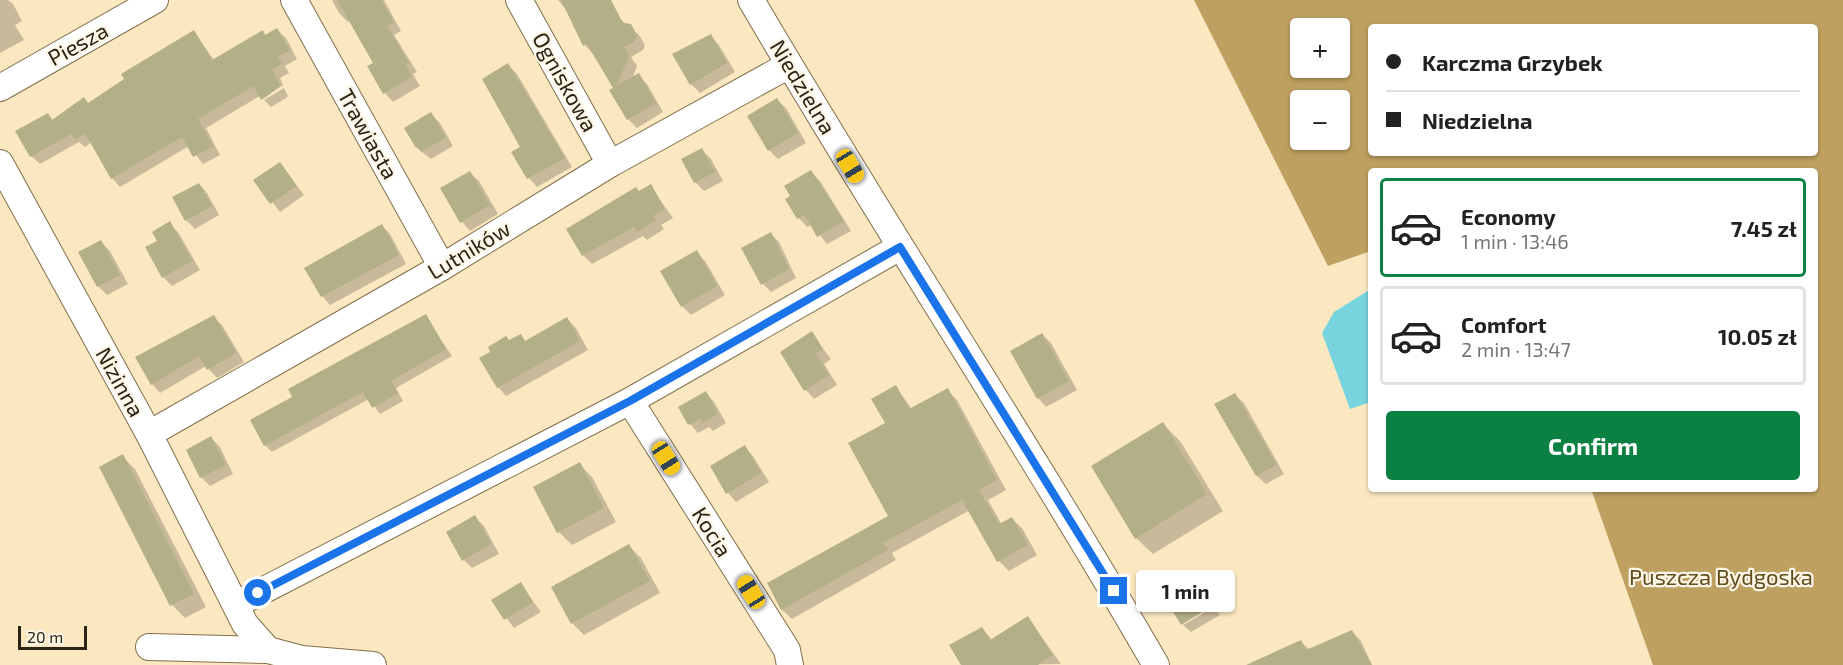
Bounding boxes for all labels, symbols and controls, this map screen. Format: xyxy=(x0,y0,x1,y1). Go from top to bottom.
street label: Piesza xyxy=(43,16,112,70)
map controls xyxy=(1290,18,1350,150)
button: + xyxy=(1290,18,1350,78)
street label: Ogniskowa xyxy=(528,27,604,136)
street label: Niedzielna xyxy=(766,35,842,138)
text: Karczma Grzybek xyxy=(1422,49,1603,75)
street label: Trawiasta xyxy=(334,84,404,183)
button: − xyxy=(1290,90,1350,150)
text: Niedzielna xyxy=(1422,107,1533,133)
car xyxy=(833,146,867,186)
icon: car xyxy=(1389,201,1443,255)
text: Economy xyxy=(1461,203,1556,229)
street label: Lutników xyxy=(422,214,515,284)
text: 7.45 zł xyxy=(1731,215,1797,241)
text: 1 min · 13:46 xyxy=(1461,229,1569,253)
icon: car xyxy=(1389,309,1443,363)
text: Comfort xyxy=(1461,311,1546,337)
text: 10.05 zł xyxy=(1718,323,1797,349)
text: 2 min · 13:47 xyxy=(1461,337,1571,361)
street label: Nizinna xyxy=(91,342,150,421)
button: Confirm xyxy=(1386,411,1800,480)
car xyxy=(649,438,683,478)
street label: Kocia xyxy=(688,502,738,561)
park label: Puszcza Bydgoska xyxy=(1629,563,1813,589)
callout: 1 min xyxy=(1135,570,1234,612)
car xyxy=(734,572,768,612)
route end xyxy=(1100,577,1127,604)
route start xyxy=(244,579,271,606)
text: 1 min xyxy=(1161,579,1210,603)
scale bar xyxy=(18,623,87,650)
text: 20 m xyxy=(27,627,63,646)

